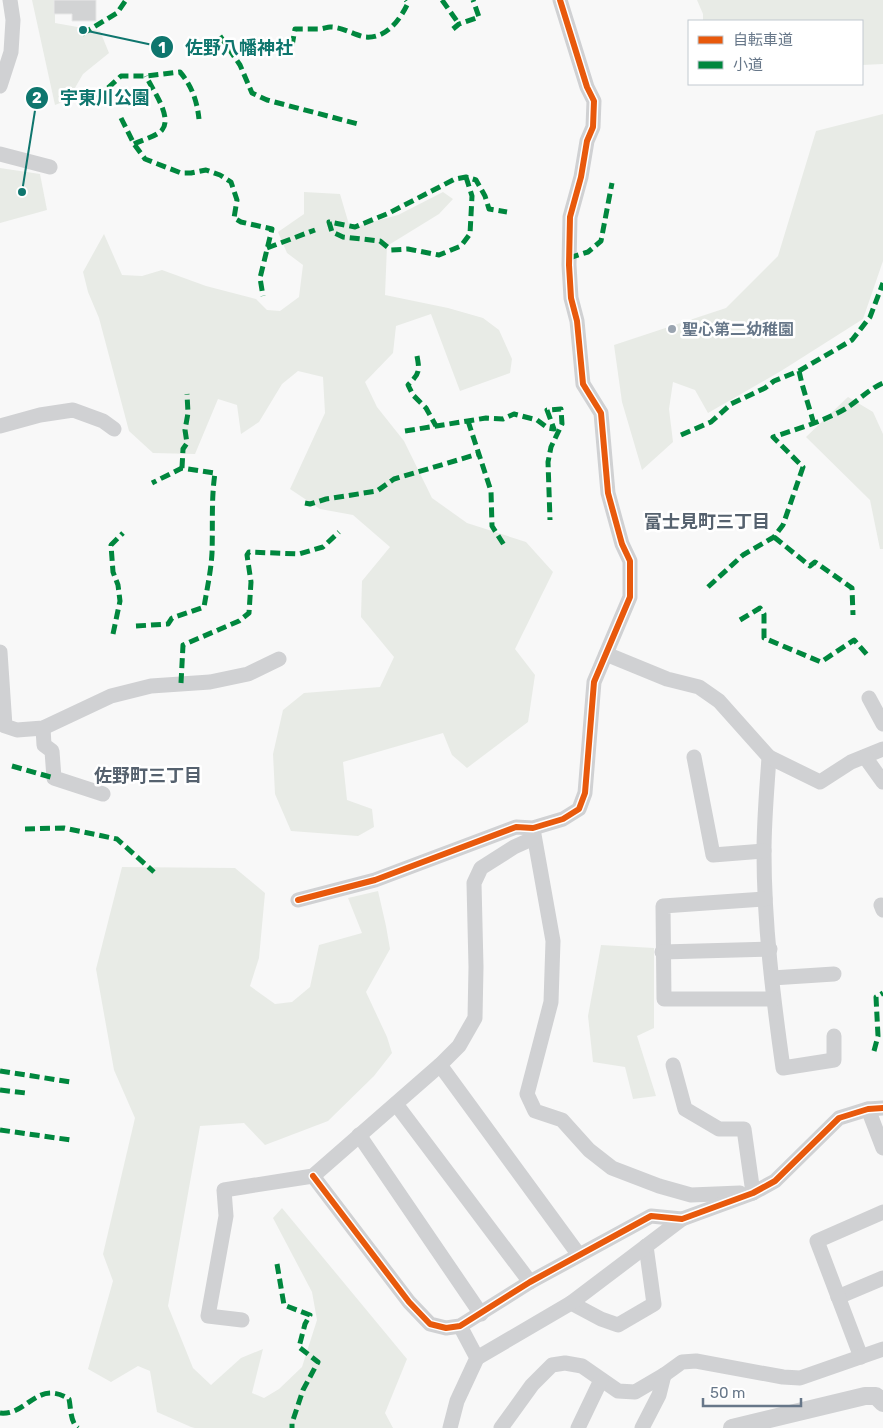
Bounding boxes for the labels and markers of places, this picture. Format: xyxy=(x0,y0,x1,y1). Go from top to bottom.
callout: 佐野八幡神社 xyxy=(150,31,303,64)
callout: 宇東川公園 xyxy=(25,81,160,114)
place label: 聖心第二幼稚園 xyxy=(682,320,794,339)
marker: 聖心第二幼稚園 xyxy=(666,323,678,335)

